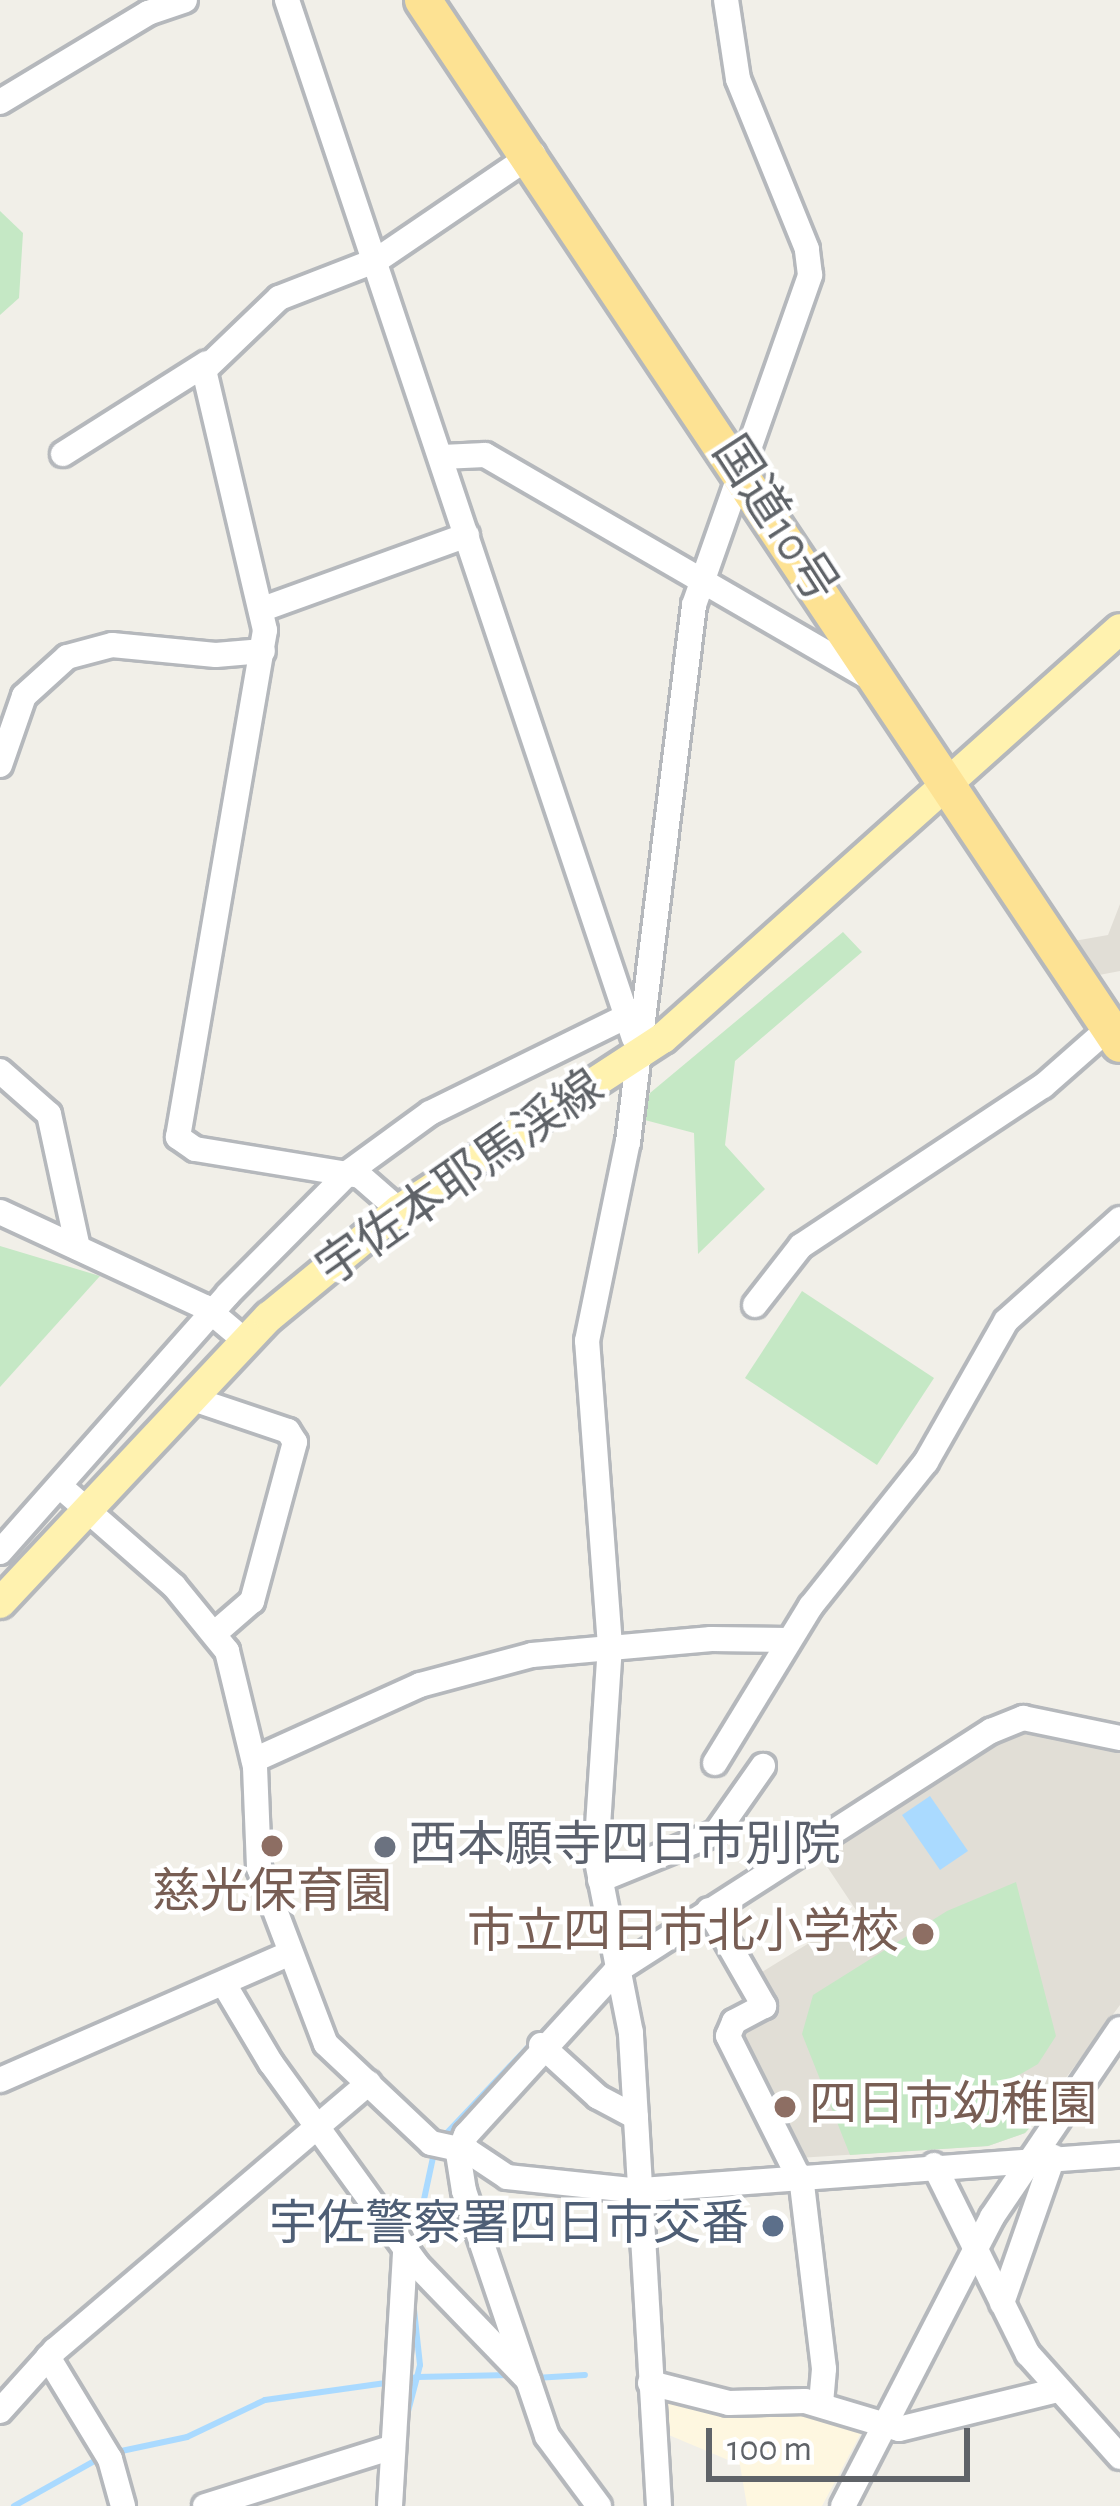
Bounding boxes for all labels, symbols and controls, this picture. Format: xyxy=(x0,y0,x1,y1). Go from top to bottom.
street label: 国道10号 xyxy=(699,426,849,614)
street label: 宇佐本耶馬渓線 xyxy=(307,1059,615,1299)
place label: 西本願寺四日市別院 xyxy=(409,1818,841,1876)
marker: 慈光保育園 xyxy=(259,1833,285,1859)
marker: 西本願寺四日市別院 xyxy=(372,1834,398,1860)
place label: 慈光保育園 xyxy=(152,1865,392,1923)
place label: 市立四日市北小学校 xyxy=(467,1905,899,1963)
marker: 市立四日市北小学校 xyxy=(910,1921,936,1947)
place label: 四日市幼稚園 xyxy=(809,2078,1097,2136)
marker: 四日市幼稚園 xyxy=(772,2094,798,2120)
place label: 宇佐警察署四日市交番 xyxy=(269,2197,749,2255)
marker: 宇佐警察署四日市交番 xyxy=(760,2213,786,2239)
scale bar xyxy=(712,2404,976,2478)
text: 100 m xyxy=(727,2431,812,2467)

